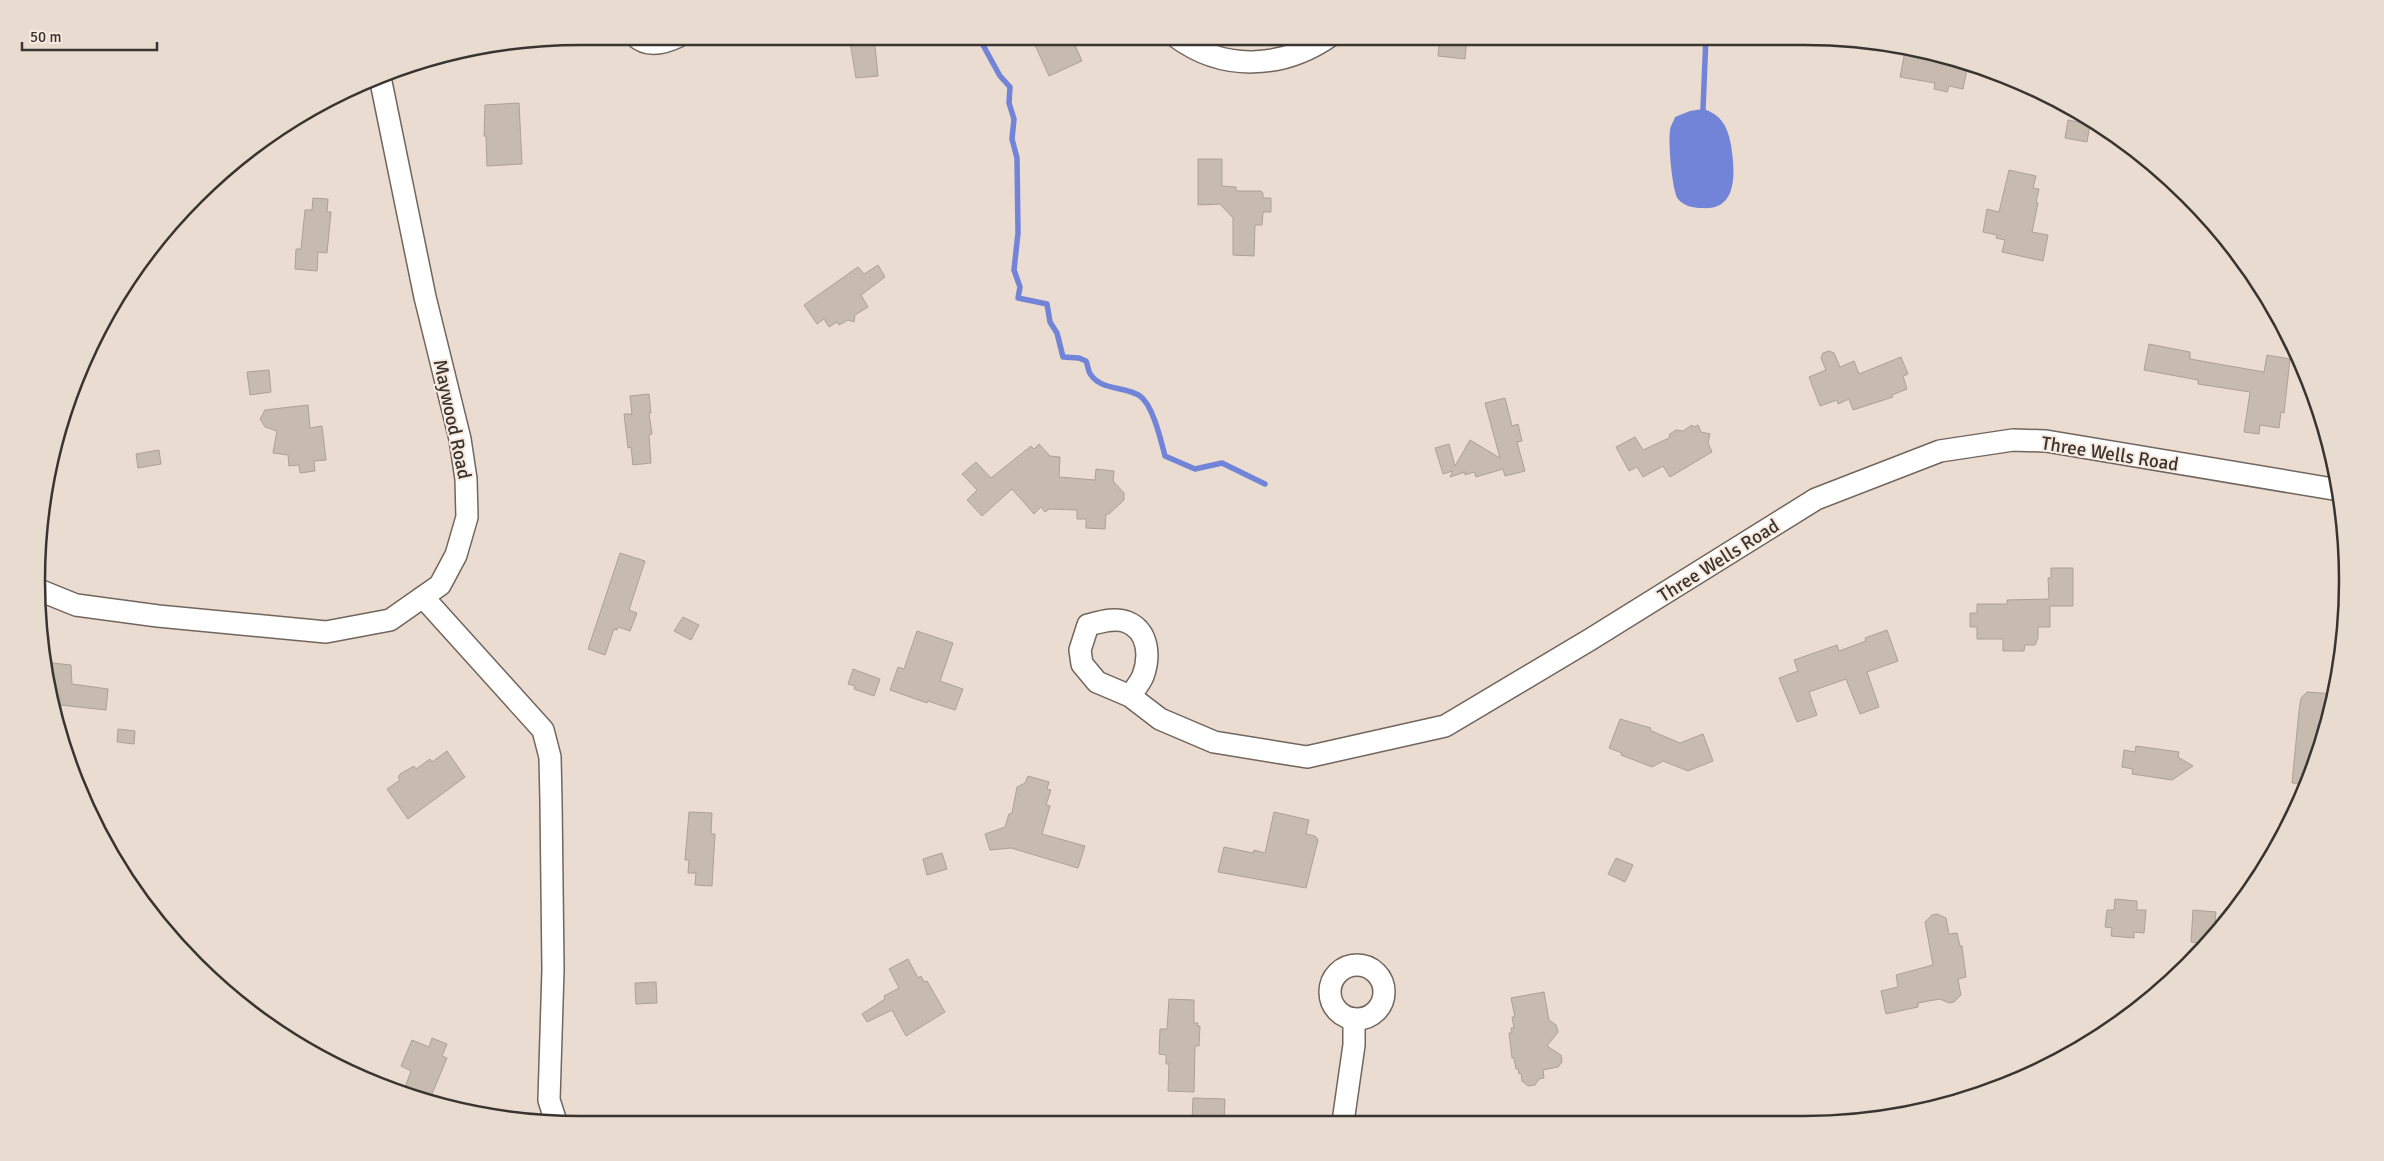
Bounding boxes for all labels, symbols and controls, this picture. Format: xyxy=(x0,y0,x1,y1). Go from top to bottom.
scale bar xyxy=(22,20,158,52)
text: 50 m xyxy=(30,28,61,46)
street label: Maywood Road xyxy=(428,357,476,481)
street label: Three Wells Road xyxy=(2040,431,2180,477)
street label: Three Wells Road xyxy=(1653,514,1784,608)

